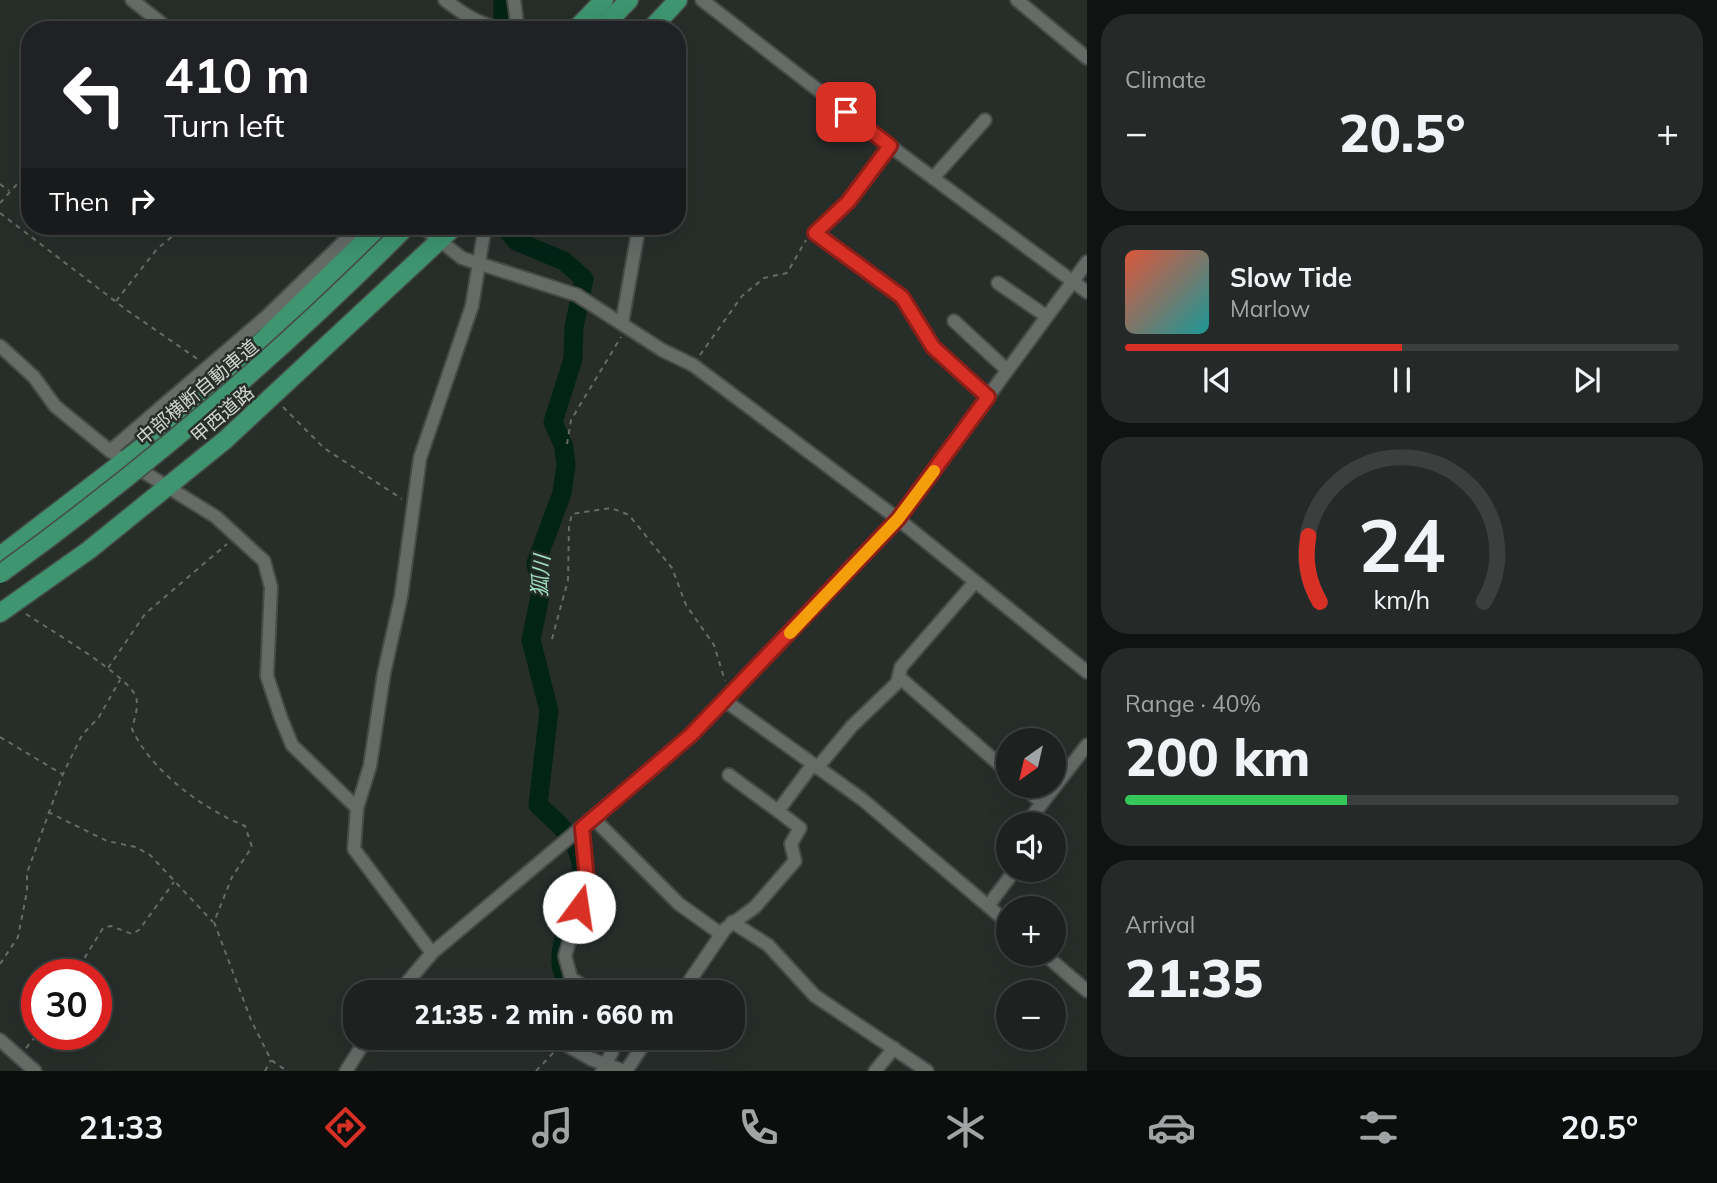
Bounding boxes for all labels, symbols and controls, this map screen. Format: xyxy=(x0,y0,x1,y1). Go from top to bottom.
text: 410 m xyxy=(164,44,310,105)
icon: left xyxy=(49,49,140,140)
text: Climate xyxy=(1125,65,1206,94)
pin xyxy=(816,82,876,142)
icon: arrive xyxy=(827,93,865,131)
text: 20.5° xyxy=(1338,100,1466,165)
text: Turn left xyxy=(164,105,284,145)
text: − xyxy=(1125,108,1148,156)
text: + xyxy=(1656,108,1679,156)
icon: right xyxy=(123,182,161,220)
text: Then xyxy=(49,185,109,218)
text: Slow Tide xyxy=(1230,261,1352,294)
text: Marlow xyxy=(1230,294,1310,323)
street label: 中部横断自動車道 xyxy=(131,334,263,450)
icon: previous xyxy=(1198,361,1236,399)
icon: pause xyxy=(1383,361,1421,399)
icon: next xyxy=(1568,361,1606,399)
street label: 甲西道路 xyxy=(185,380,259,448)
text: 24 xyxy=(1358,499,1446,590)
water label: 狐川 xyxy=(526,552,555,598)
text: km/h xyxy=(1374,583,1430,614)
text: Range · 40% xyxy=(1125,689,1261,718)
text: 200 km xyxy=(1125,724,1310,789)
north arrow xyxy=(996,728,1066,798)
map controls xyxy=(996,728,1066,1050)
button: sound xyxy=(996,812,1066,882)
position arrow xyxy=(542,870,616,944)
button: + xyxy=(996,896,1066,966)
text: Arrival xyxy=(1125,910,1195,939)
text: 21:35 xyxy=(1125,945,1263,1010)
speed limit sign: 30 xyxy=(21,959,112,1050)
button: − xyxy=(996,980,1066,1050)
text: 21:35 · 2 min · 660 m xyxy=(414,998,674,1031)
icon: directions xyxy=(321,1103,370,1152)
icon: music xyxy=(528,1103,577,1152)
icon: phone xyxy=(734,1103,783,1152)
icon: climate xyxy=(941,1103,990,1152)
icon: car xyxy=(1147,1103,1196,1152)
icon: filters xyxy=(1354,1103,1403,1152)
text: 21:33 xyxy=(79,1107,164,1147)
text: 20.5° xyxy=(1560,1107,1638,1147)

